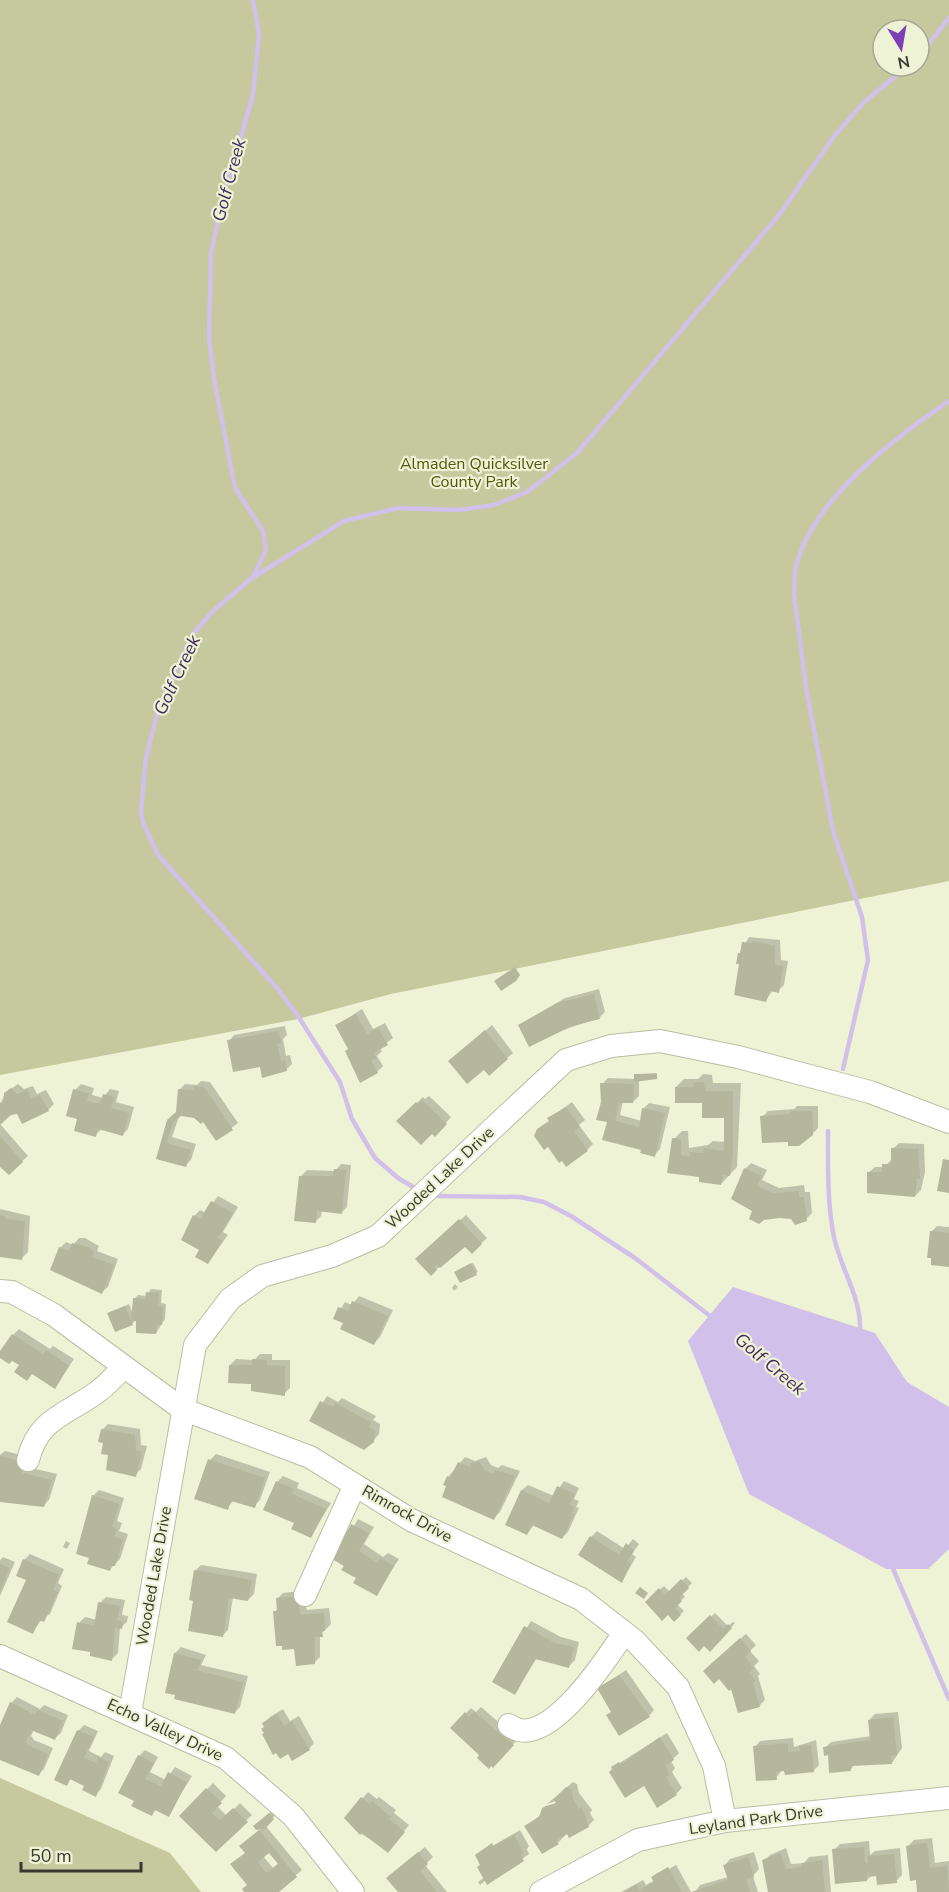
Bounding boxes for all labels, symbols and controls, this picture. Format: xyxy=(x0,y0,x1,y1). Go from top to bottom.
north arrow xyxy=(871,18,931,78)
text: N xyxy=(896,50,912,74)
water label: Golf Creek xyxy=(206,135,252,224)
park label: Almaden Quicksilver County Park xyxy=(400,453,548,493)
water label: Golf Creek xyxy=(148,630,206,719)
street label: Wooded Lake Drive xyxy=(381,1122,499,1234)
water label: Golf Creek xyxy=(730,1327,811,1401)
street label: Rimrock Drive xyxy=(358,1480,456,1548)
street label: Wooded Lake Drive xyxy=(131,1505,177,1647)
street label: Echo Valley Drive xyxy=(104,1694,226,1766)
street label: Leyland Park Drive xyxy=(688,1800,824,1840)
scale bar xyxy=(21,1835,141,1873)
text: 50 m xyxy=(30,1844,72,1868)

